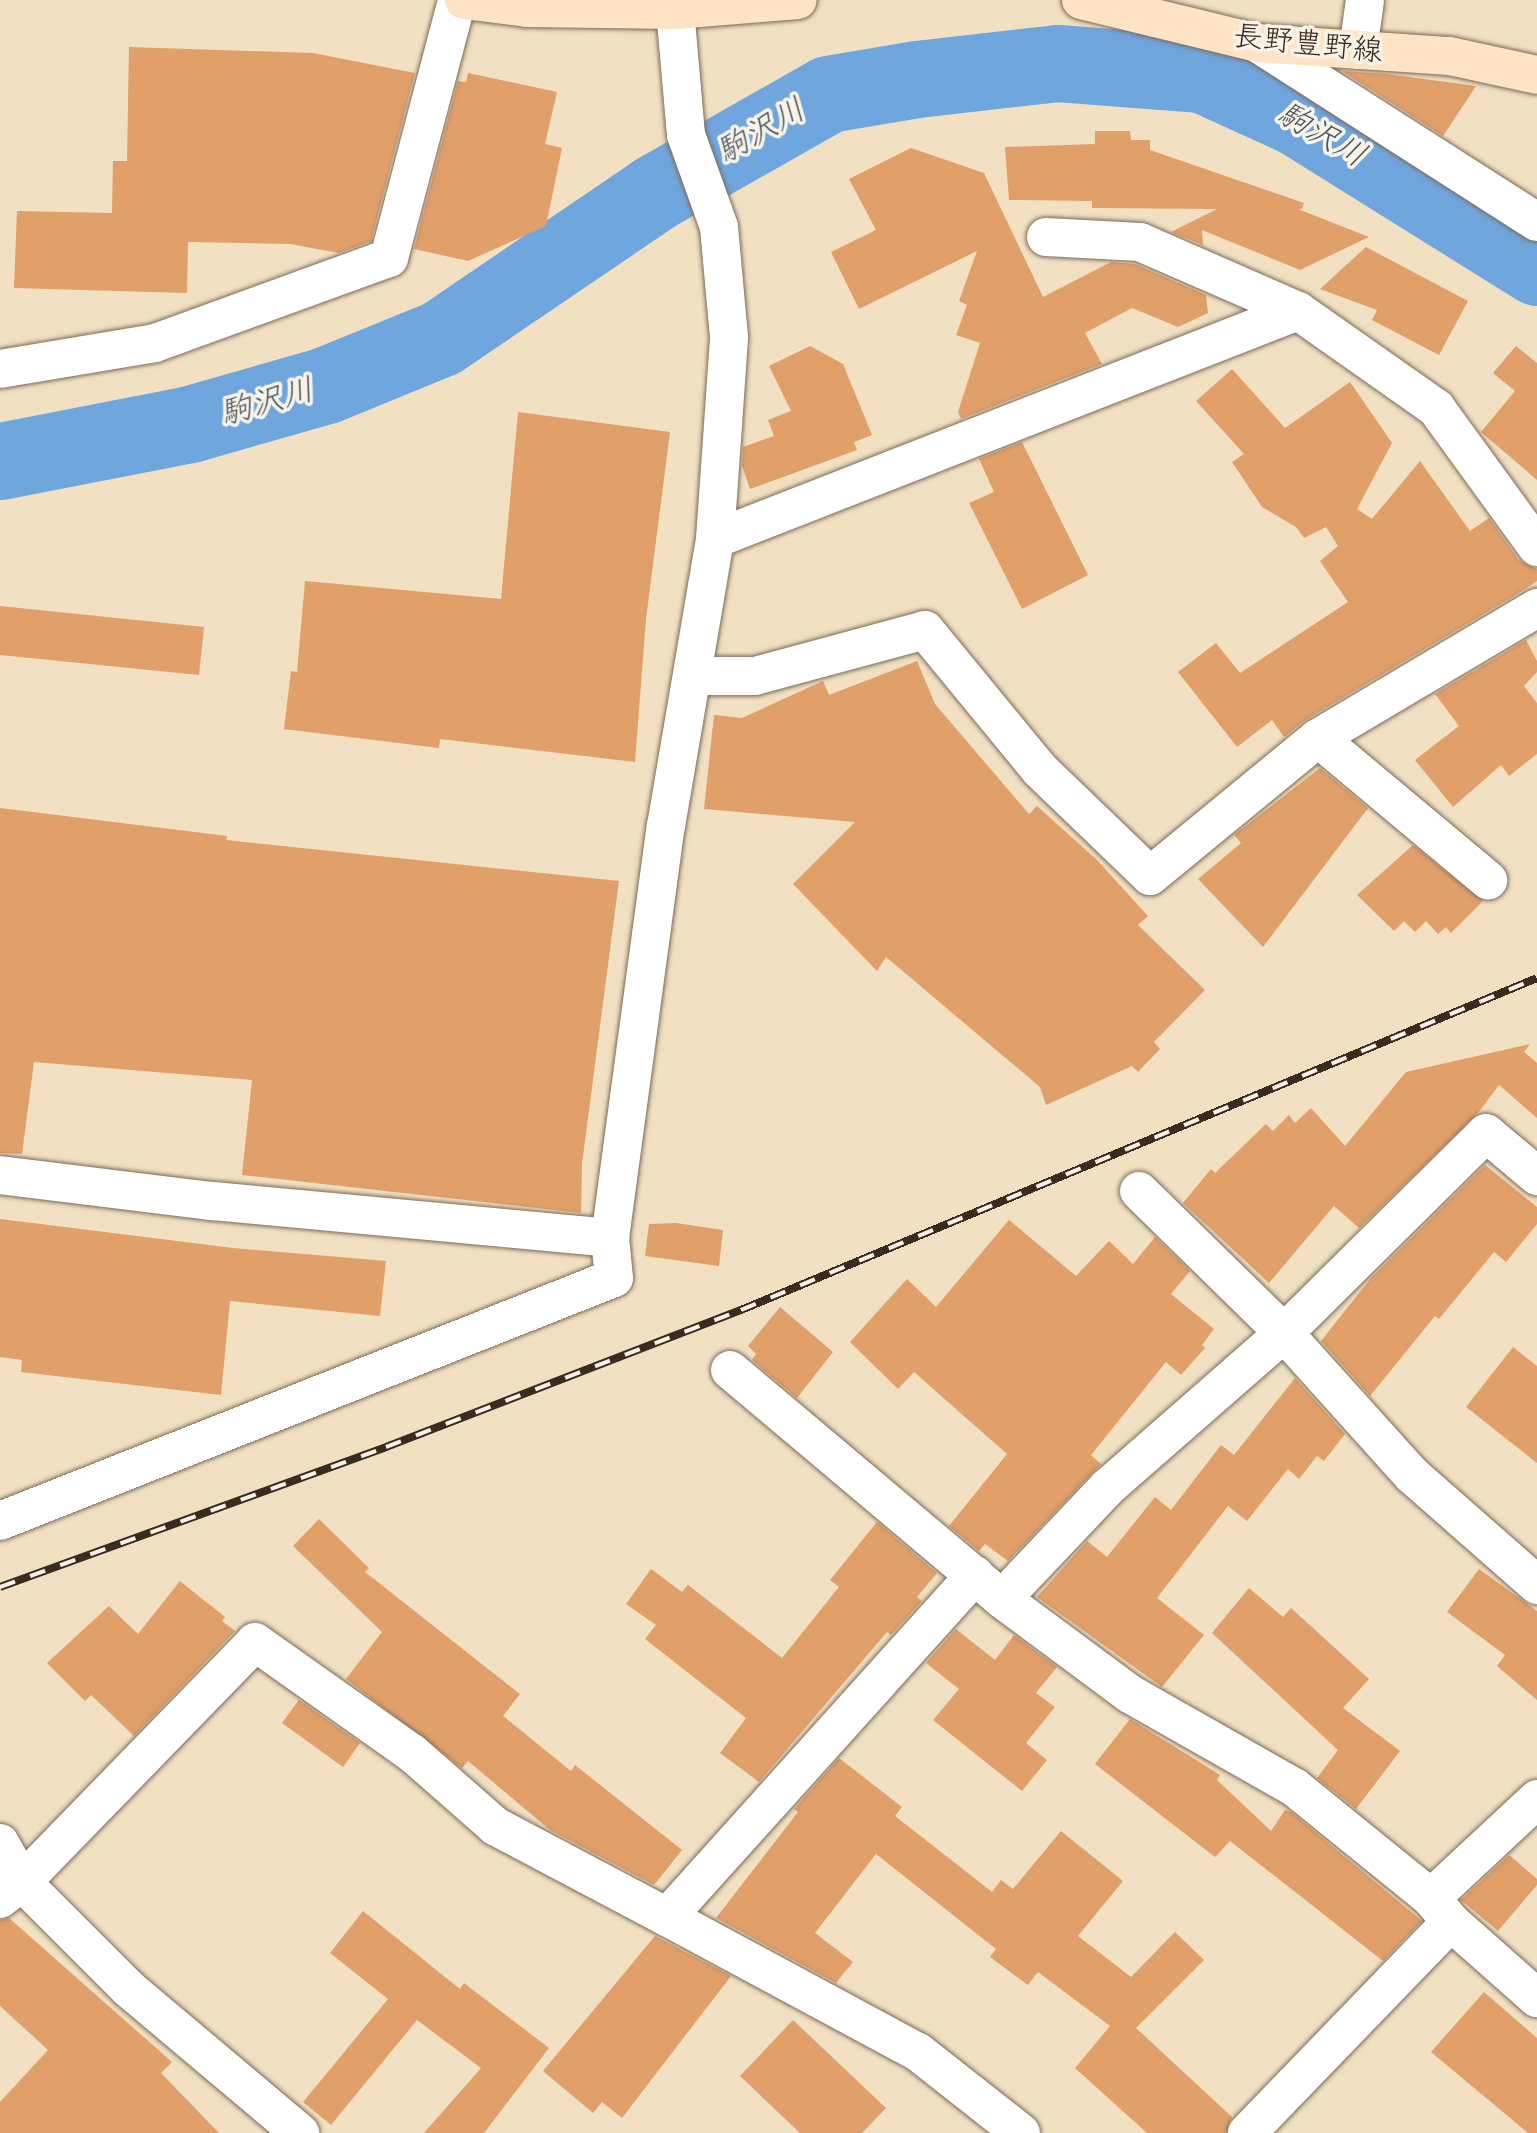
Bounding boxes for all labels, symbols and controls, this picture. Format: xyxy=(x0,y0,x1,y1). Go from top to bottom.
street label: 長野豊野線 xyxy=(1232,17,1384,69)
water label: 駒沢川 xyxy=(710,90,812,172)
water label: 駒沢川 xyxy=(1271,94,1373,176)
water label: 駒沢川 xyxy=(216,370,318,434)

